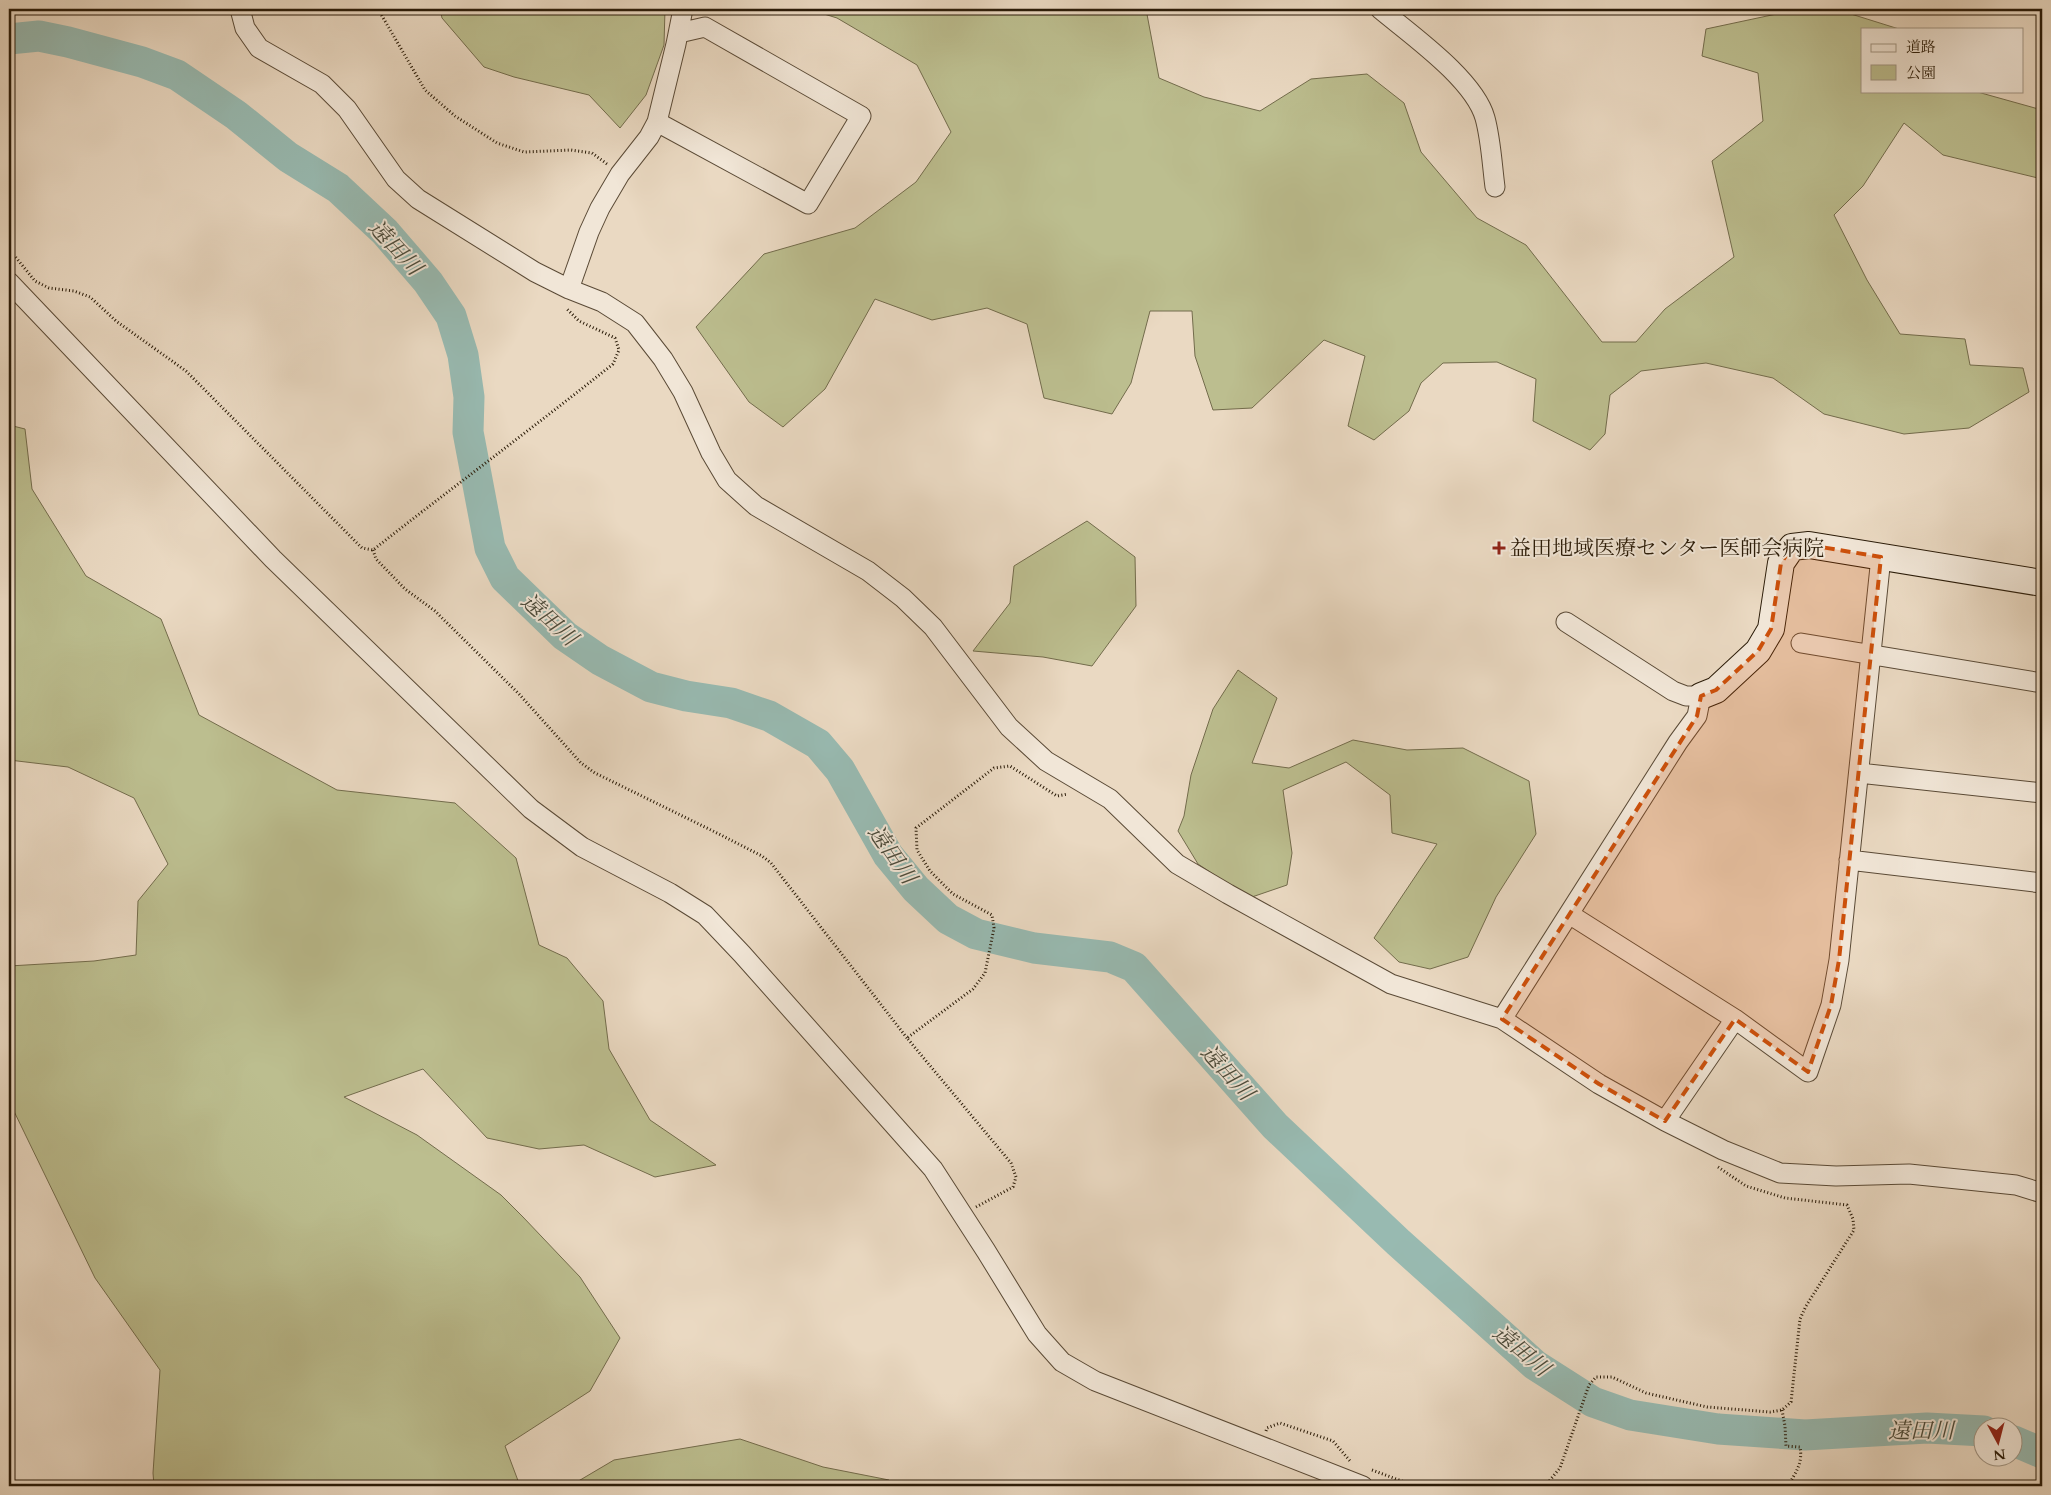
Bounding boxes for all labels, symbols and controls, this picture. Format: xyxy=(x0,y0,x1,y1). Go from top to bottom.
legend xyxy=(1861,28,2024,92)
text: 道路 xyxy=(1906,37,1936,57)
text: 公園 xyxy=(1906,63,1936,83)
water label: 遠田川 xyxy=(362,213,430,284)
place label: 益田地域医療センター医師会病院 xyxy=(1510,534,1824,563)
marker: 益田地域医療センター医師会病院 xyxy=(1492,541,1506,555)
water label: 遠田川 xyxy=(515,587,585,654)
water label: 遠田川 xyxy=(861,819,925,892)
water label: 遠田川 xyxy=(1194,1038,1262,1109)
water label: 遠田川 xyxy=(1486,1318,1558,1385)
water label: 遠田川 xyxy=(1888,1416,1956,1446)
north arrow xyxy=(1974,1418,2024,1468)
text: N xyxy=(1992,1444,2007,1465)

